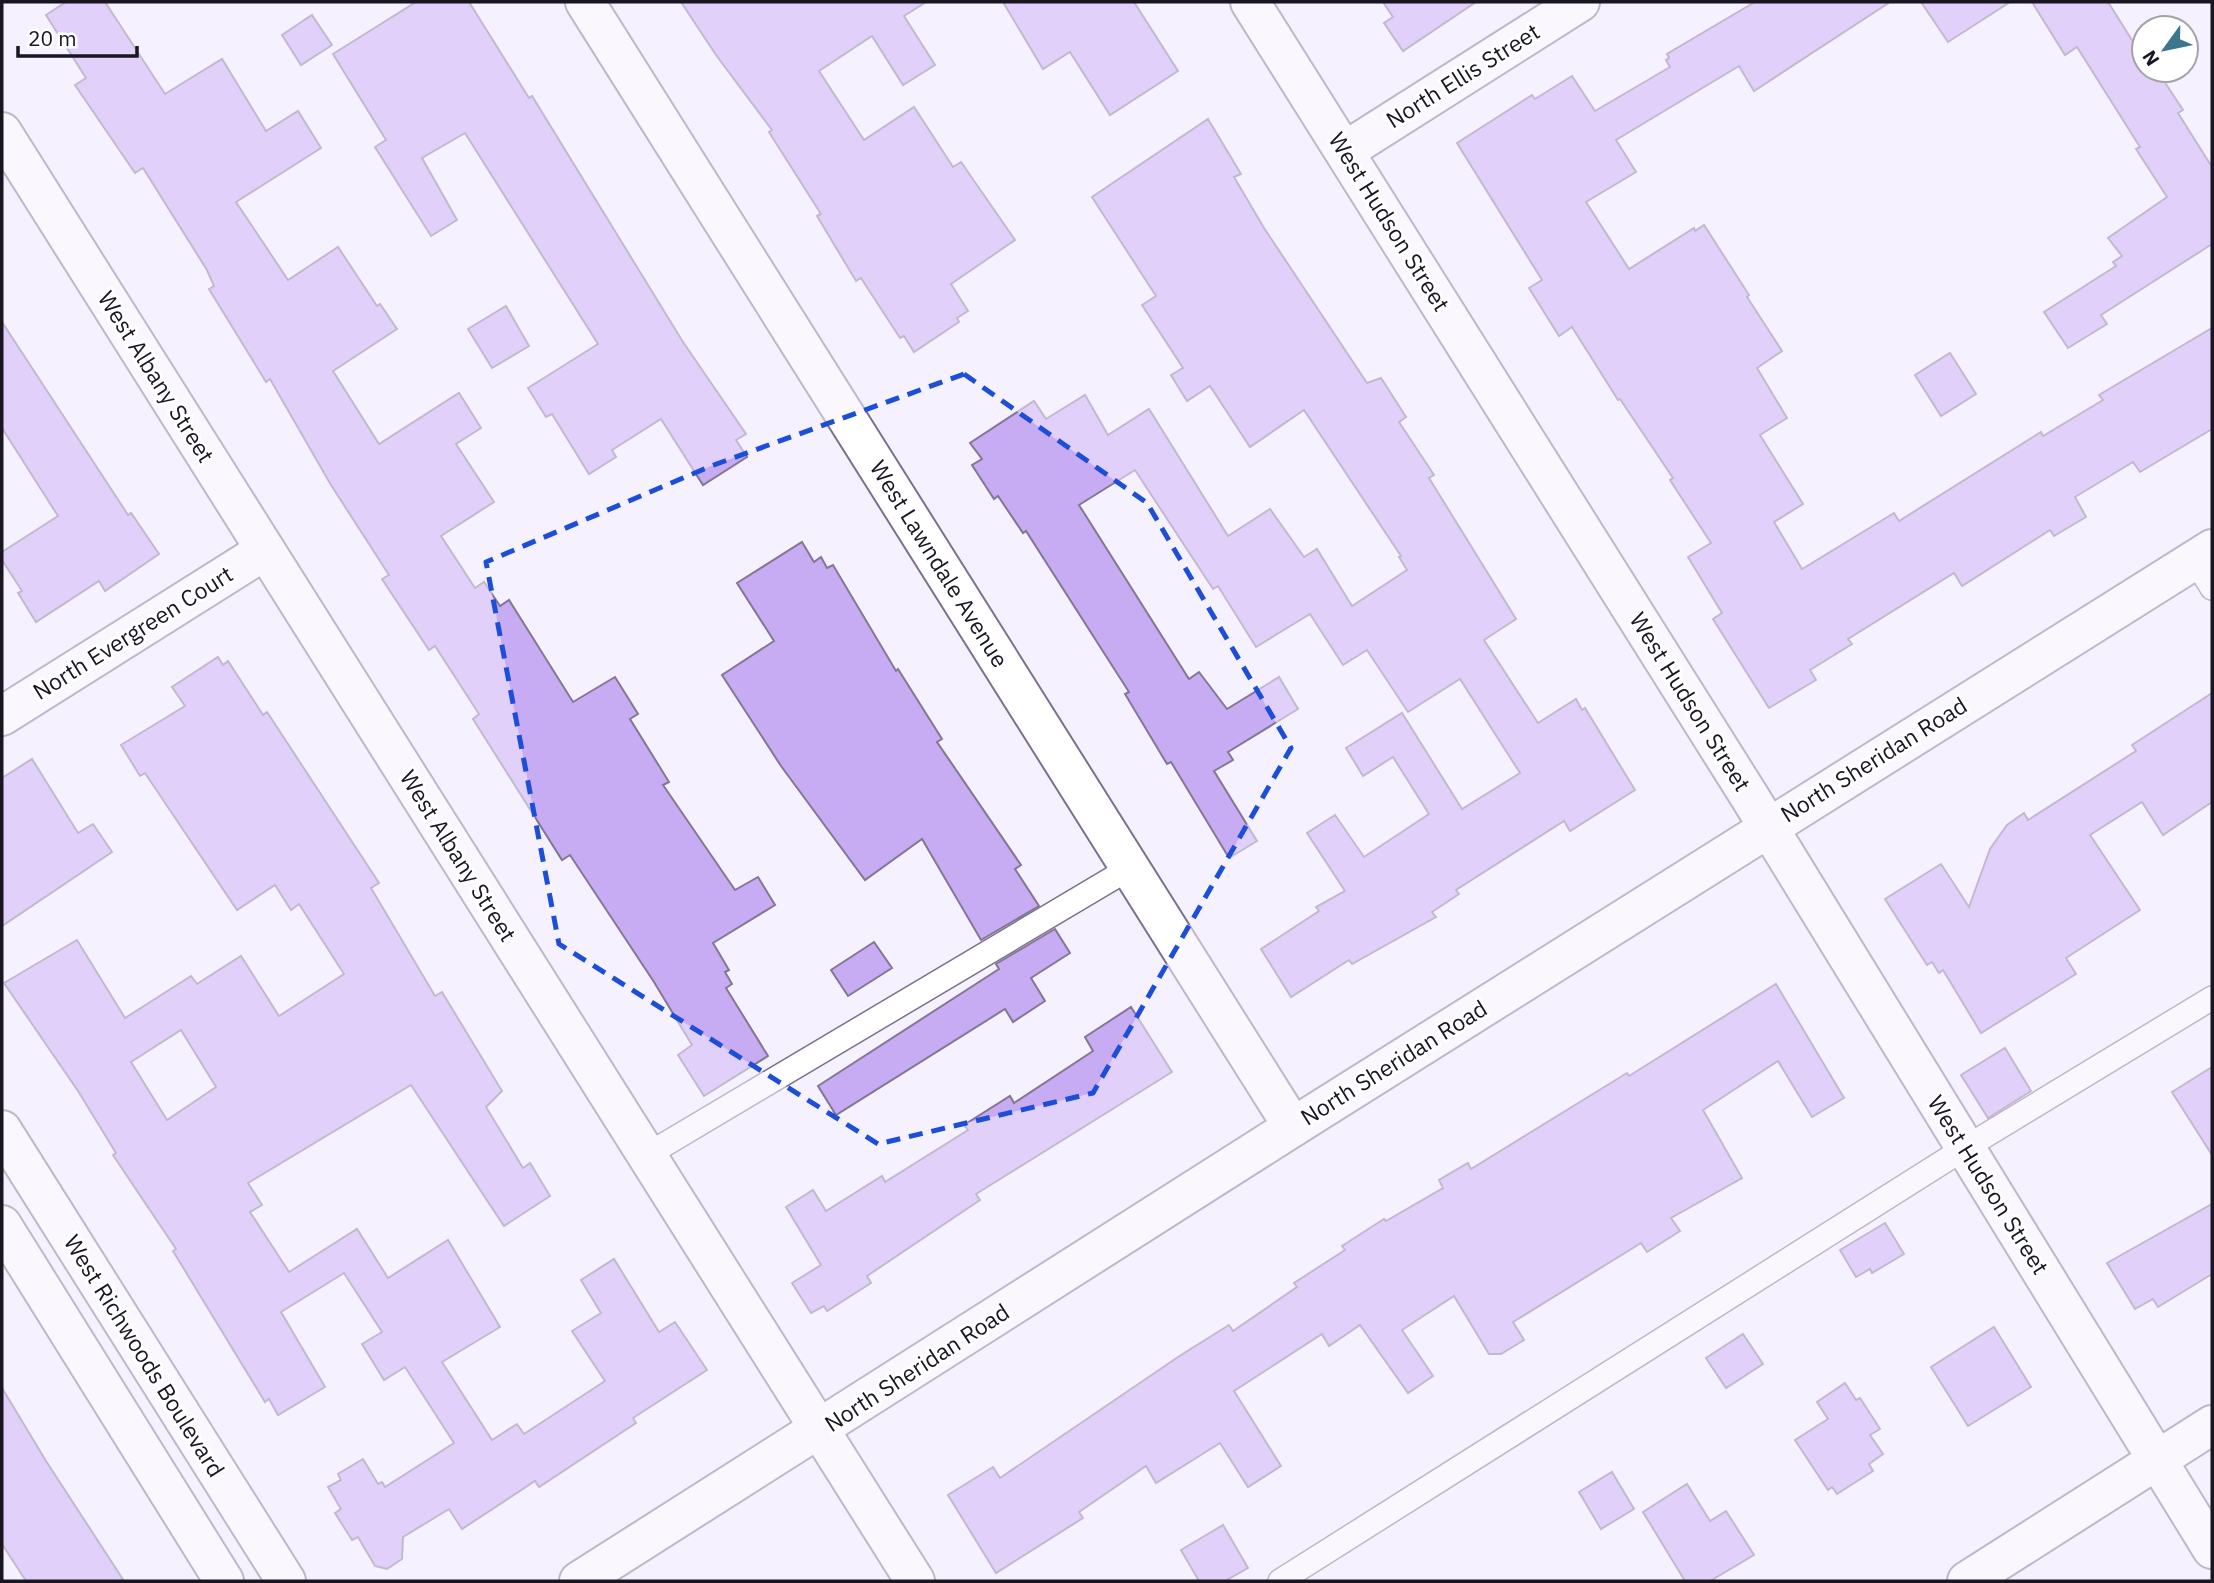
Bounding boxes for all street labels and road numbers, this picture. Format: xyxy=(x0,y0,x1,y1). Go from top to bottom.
street label: North Ellis Street xyxy=(1380,16,1545,134)
street label: West Hudson Street xyxy=(1323,126,1457,317)
street label: West Albany Street xyxy=(92,285,222,468)
street label: West Lawndale Avenue xyxy=(864,454,1016,673)
street label: North Evergreen Court xyxy=(27,558,238,706)
street label: West Hudson Street xyxy=(1624,606,1758,797)
street label: North Sheridan Road xyxy=(1775,690,1972,829)
street label: West Albany Street xyxy=(394,764,524,947)
street label: North Sheridan Road xyxy=(1295,993,1492,1132)
street label: West Hudson Street xyxy=(1922,1089,2056,1280)
street label: West Richwoods Boulevard xyxy=(58,1229,232,1482)
street label: North Sheridan Road xyxy=(818,1296,1015,1438)

